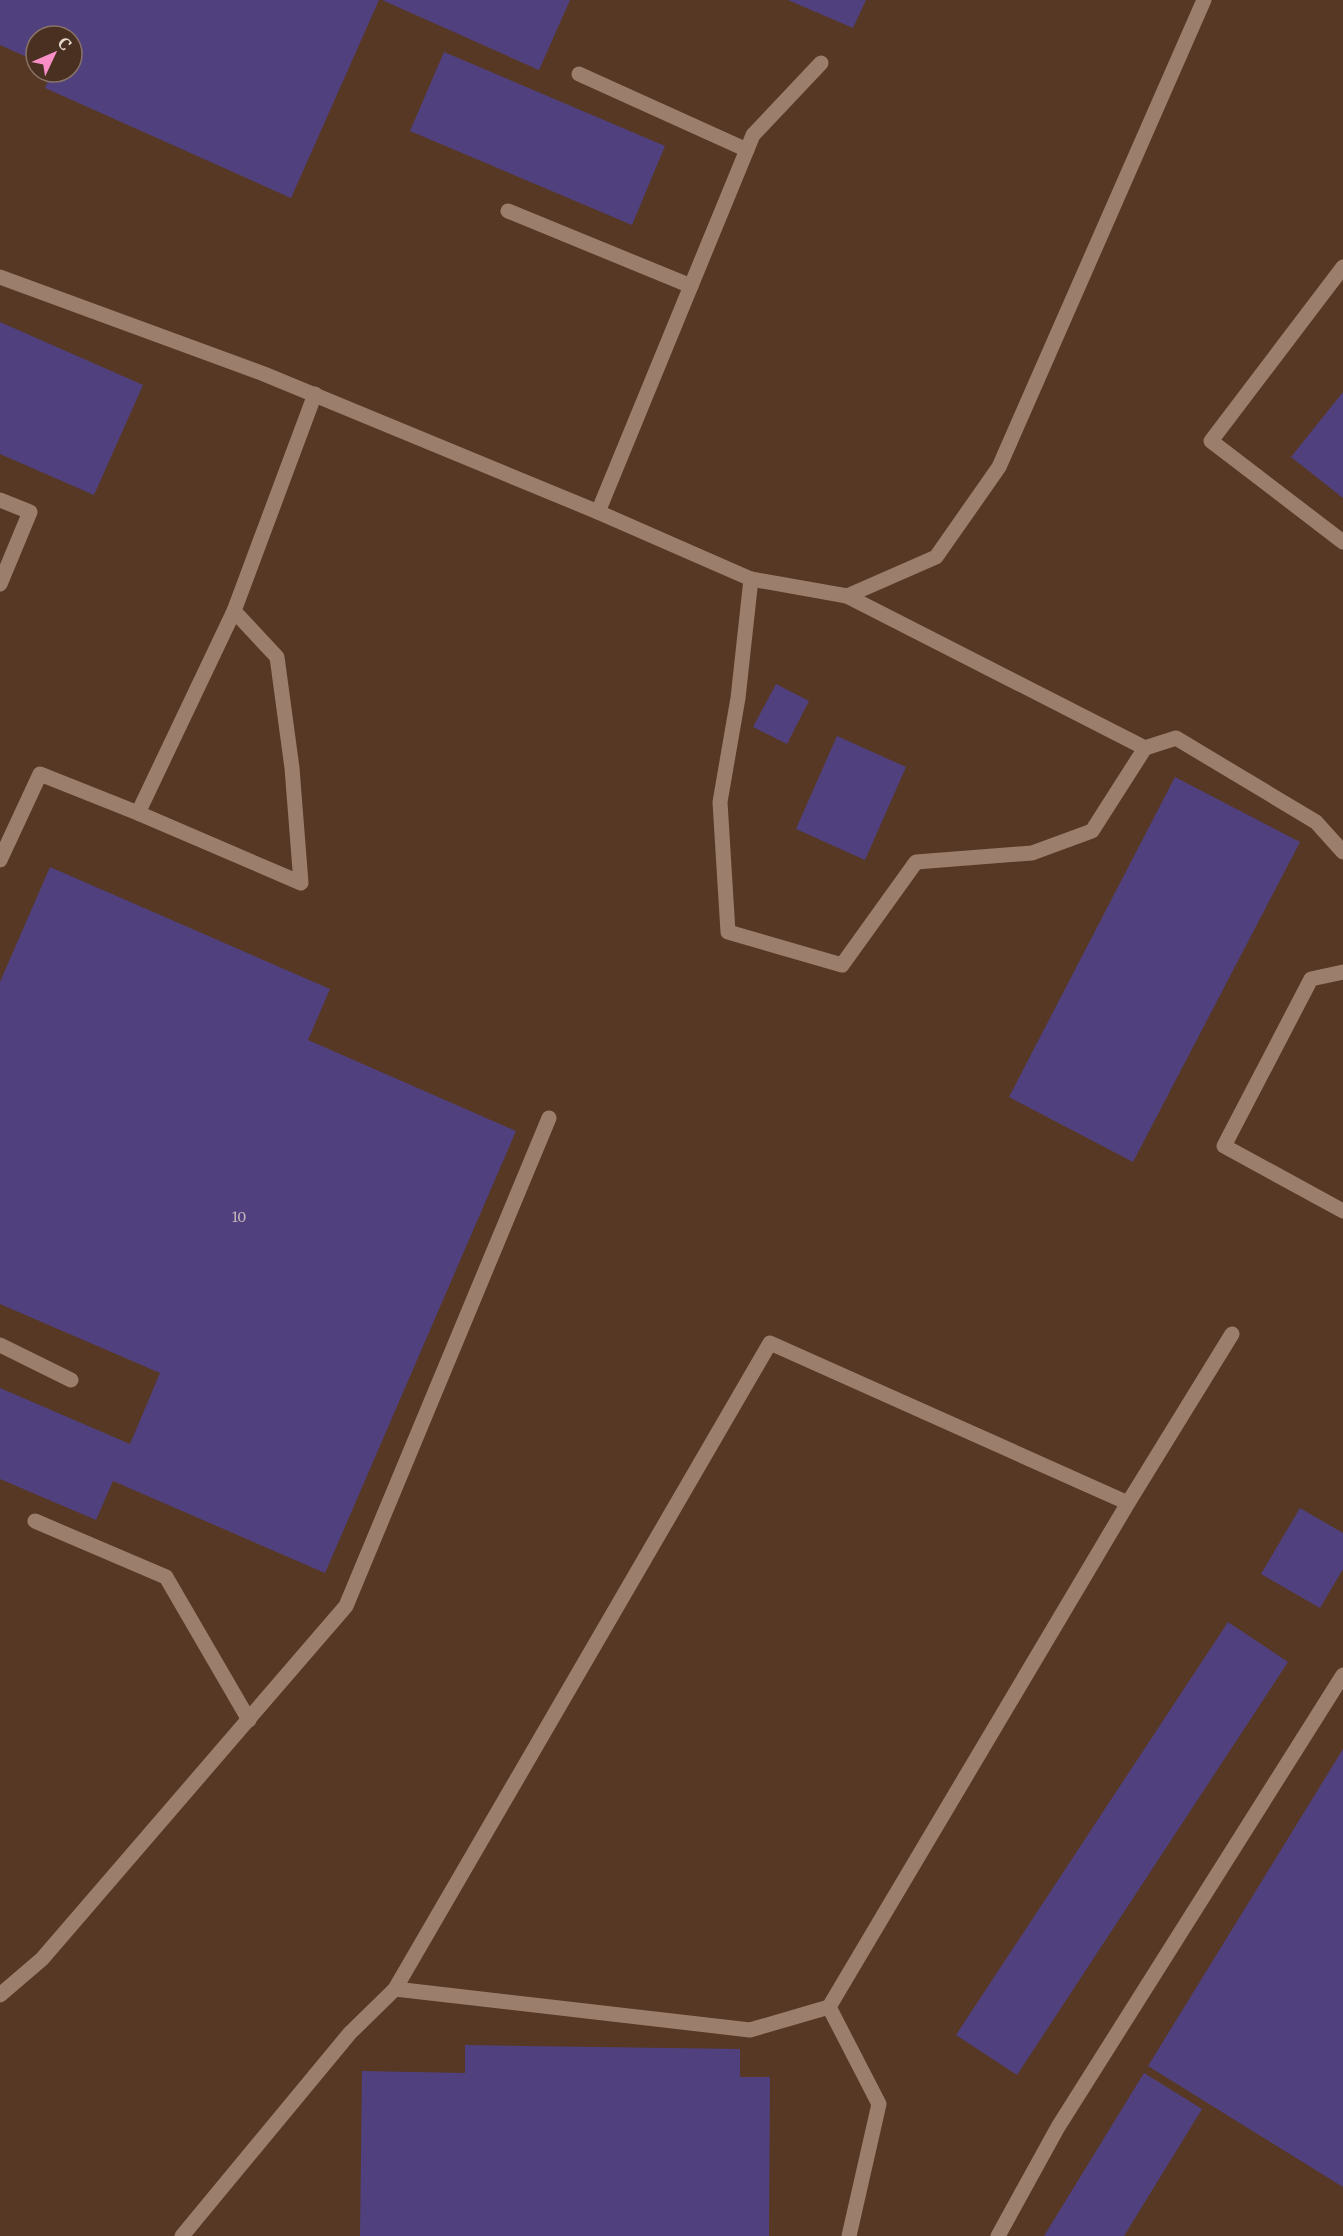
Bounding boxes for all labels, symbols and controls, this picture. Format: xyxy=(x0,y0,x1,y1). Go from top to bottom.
north arrow xyxy=(24,24,84,84)
text: С xyxy=(54,33,76,54)
house number: 10 xyxy=(232,1208,246,1226)

